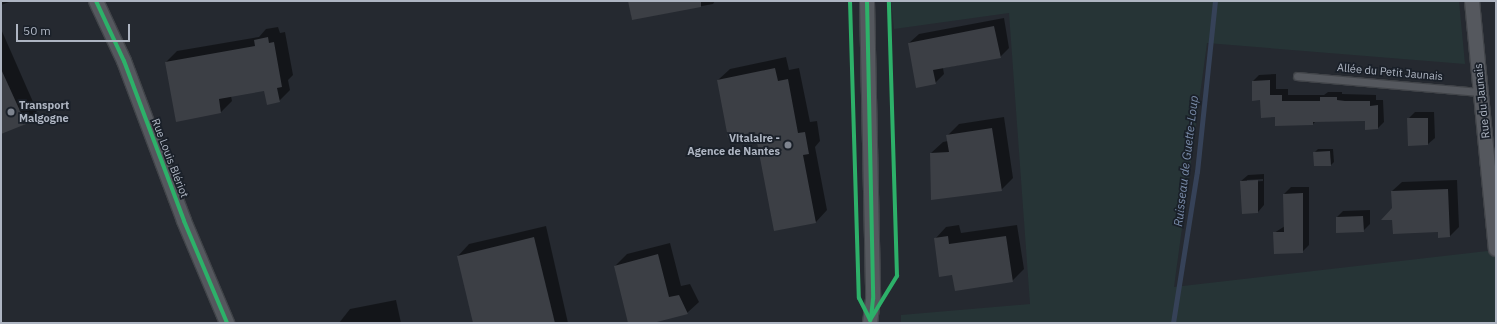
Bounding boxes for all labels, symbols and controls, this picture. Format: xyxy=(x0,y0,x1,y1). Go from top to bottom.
scale bar xyxy=(18,16,132,42)
text: 50 m xyxy=(23,23,51,38)
street label: Allée du Petit Jaunais xyxy=(1336,61,1444,83)
street label: Rue du Jaunais xyxy=(1472,63,1492,139)
water label: Ruisseau de Guette-Loup xyxy=(1171,95,1201,227)
place label: Transport Malgogne xyxy=(19,99,69,125)
marker: Transport Malgogne xyxy=(6,107,16,117)
street label: Rue Louis Blériot xyxy=(149,117,191,199)
place label: Vitalaire - Agence de Nantes xyxy=(687,132,780,158)
marker: Vitalaire - Agence de Nantes xyxy=(783,140,793,150)

